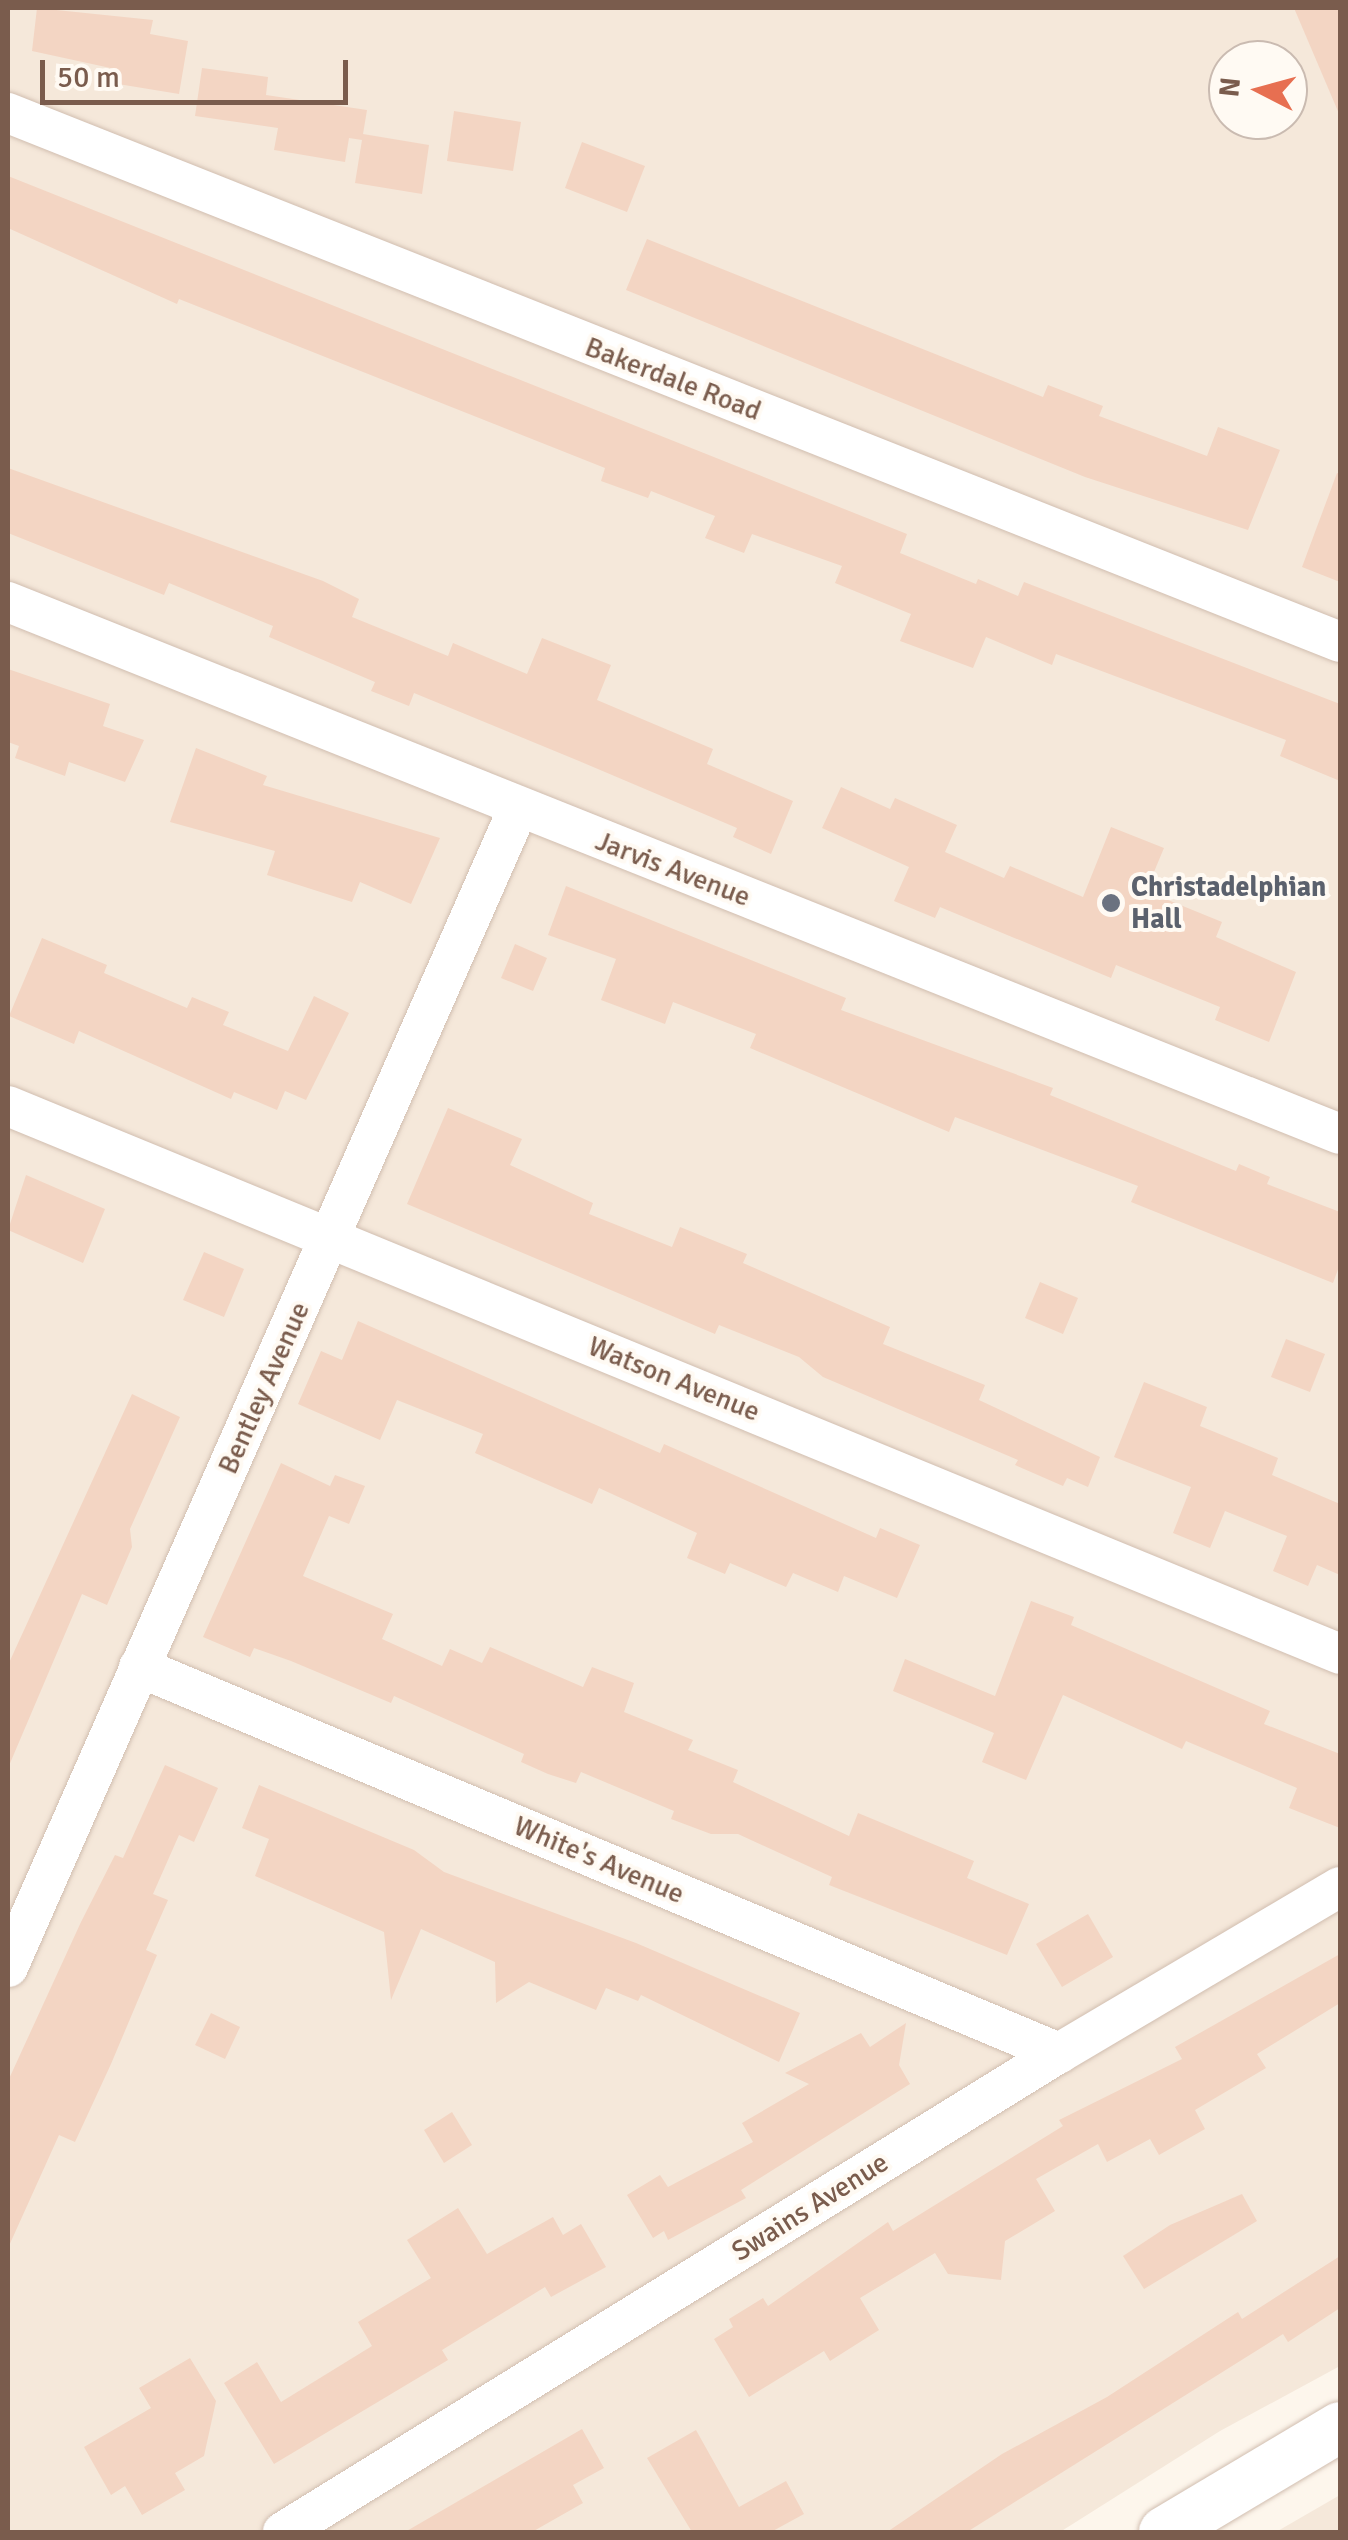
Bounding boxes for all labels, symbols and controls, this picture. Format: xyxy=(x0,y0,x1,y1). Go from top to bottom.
scale bar xyxy=(45,40,352,102)
north arrow xyxy=(1208,40,1308,140)
text: 50 m xyxy=(57,59,120,96)
text: N xyxy=(1212,76,1248,99)
street label: Bakerdale Road xyxy=(580,330,766,428)
street label: Jarvis Avenue xyxy=(591,824,755,914)
place label: Christadelphian Hall xyxy=(1131,870,1326,936)
marker: Christadelphian Hall xyxy=(1100,892,1122,914)
street label: Bentley Avenue xyxy=(211,1297,317,1479)
street label: Watson Avenue xyxy=(583,1329,765,1429)
street label: White's Avenue xyxy=(509,1809,689,1911)
street label: Swains Avenue xyxy=(726,2146,894,2268)

